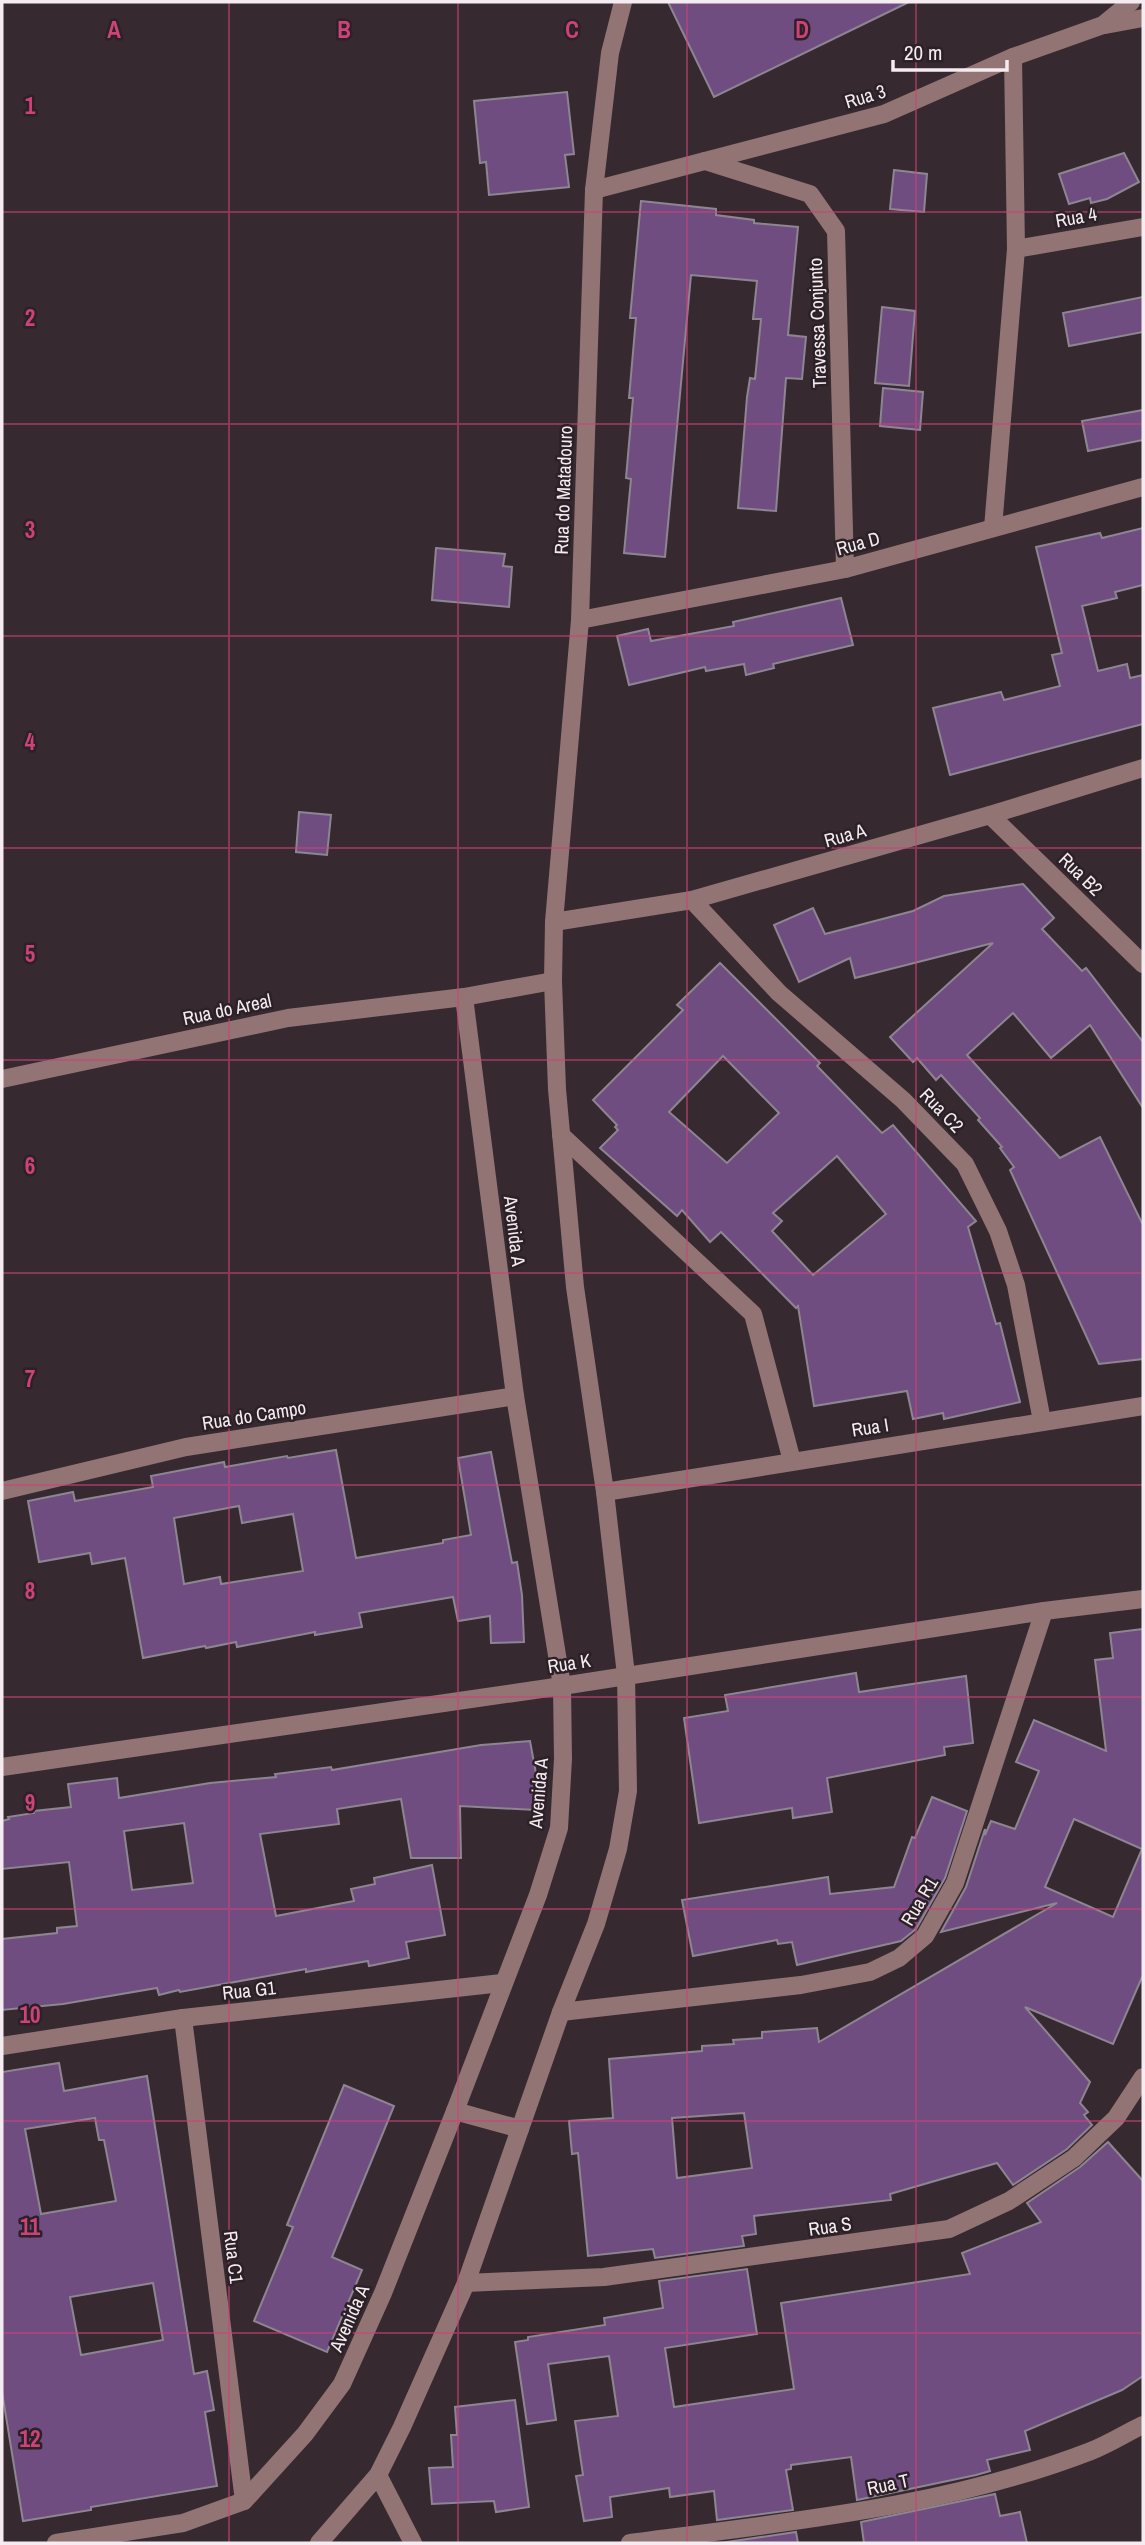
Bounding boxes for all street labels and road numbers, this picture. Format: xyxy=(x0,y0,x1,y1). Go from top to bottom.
street label: Rua 3 xyxy=(841,77,889,115)
street label: Rua 4 xyxy=(1053,201,1099,233)
street label: Travessa Conjunto xyxy=(802,257,832,389)
street label: Rua do Matadouro xyxy=(548,425,578,555)
street label: Rua D xyxy=(833,525,883,561)
street label: Rua A xyxy=(821,816,870,853)
street label: Rua B2 xyxy=(1053,847,1109,901)
street label: Rua do Areal xyxy=(180,987,274,1031)
street label: Rua C2 xyxy=(914,1082,970,1138)
street label: Avenida A xyxy=(498,1193,532,1268)
street label: Rua do Campo xyxy=(200,1394,308,1436)
street label: Rua I xyxy=(850,1411,890,1443)
street label: Rua K xyxy=(546,1647,593,1679)
street label: Avenida A xyxy=(522,1756,554,1830)
street label: Rua R1 xyxy=(894,1871,944,1930)
street label: Rua G1 xyxy=(221,1974,277,2006)
street label: Rua S xyxy=(807,2210,853,2242)
street label: Rua C1 xyxy=(218,2229,250,2285)
street label: Avenida A xyxy=(322,2280,376,2357)
street label: Rua T xyxy=(865,2467,912,2501)

